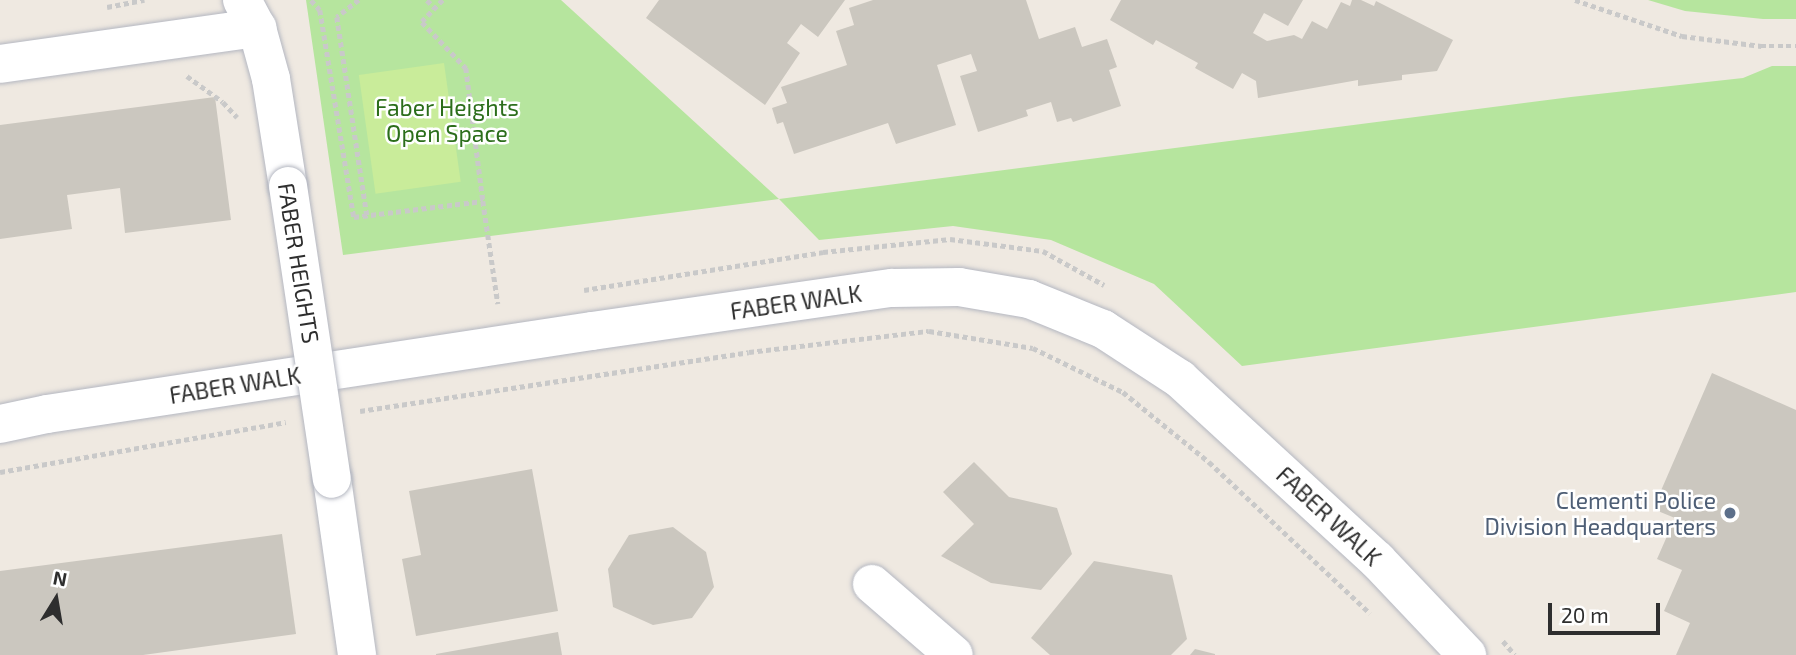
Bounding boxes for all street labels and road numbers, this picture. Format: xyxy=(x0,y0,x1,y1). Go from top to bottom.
street label: FABER HEIGHTS xyxy=(273,181,325,345)
street label: FABER WALK xyxy=(728,279,864,325)
street label: FABER WALK xyxy=(167,361,303,409)
street label: FABER WALK xyxy=(1271,461,1387,571)

